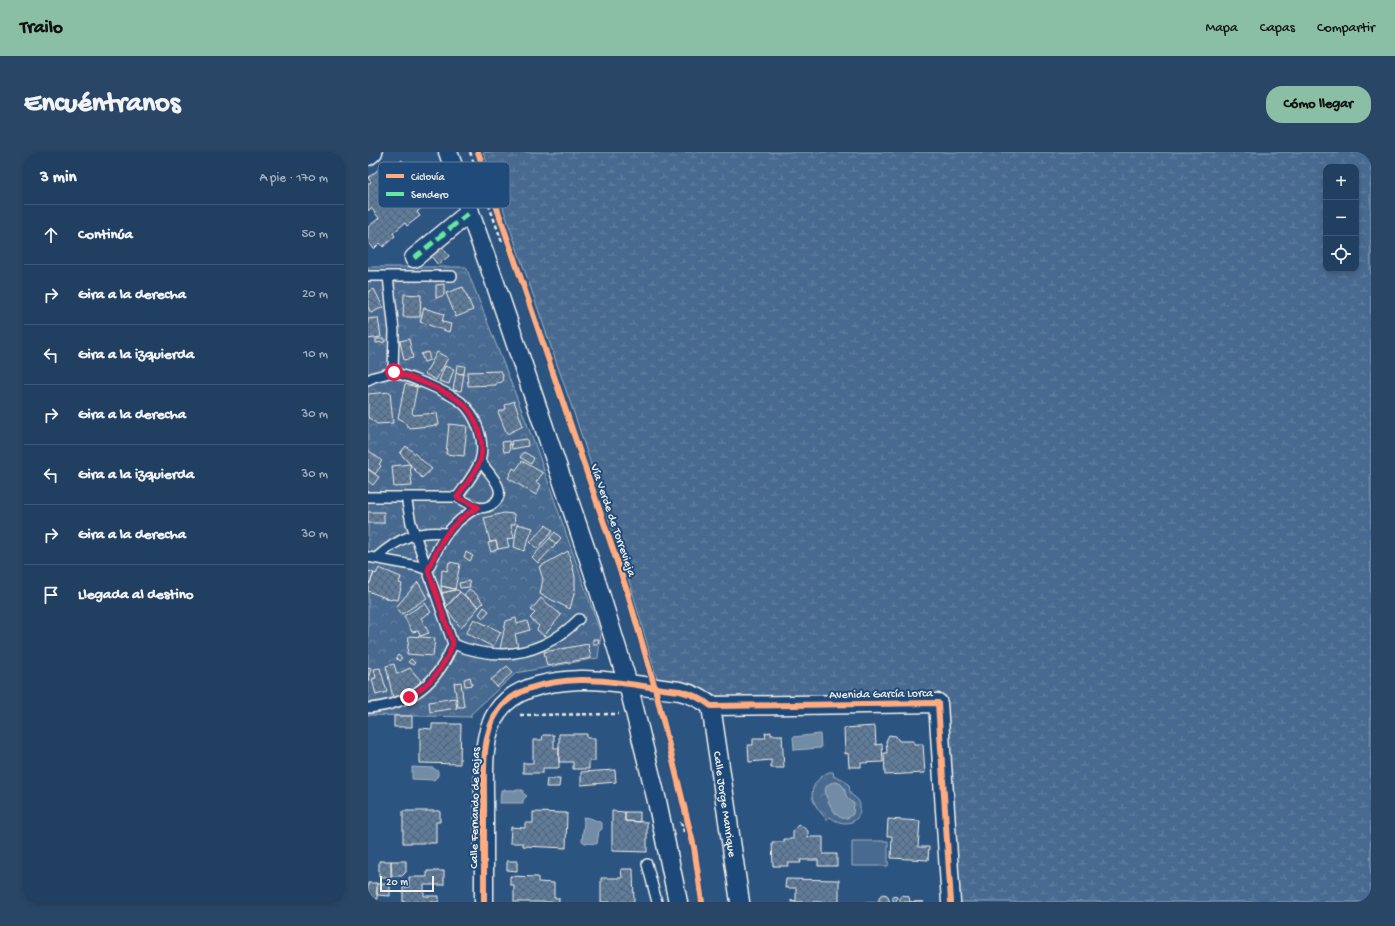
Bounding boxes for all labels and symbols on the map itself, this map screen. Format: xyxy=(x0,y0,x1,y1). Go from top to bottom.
legend xyxy=(378,162,510,208)
text: Ciclovía xyxy=(411,172,445,184)
text: Sendero xyxy=(411,190,449,202)
route start xyxy=(385,363,403,381)
street label: Vía Verde de Torrevieja xyxy=(586,462,638,579)
street label: Avenida García Lorca xyxy=(829,687,933,703)
route end xyxy=(400,688,418,706)
street label: Calle Fernando de Rojas xyxy=(468,747,484,869)
street label: Calle Jorge Manrique xyxy=(709,750,738,859)
scale bar xyxy=(380,874,434,893)

